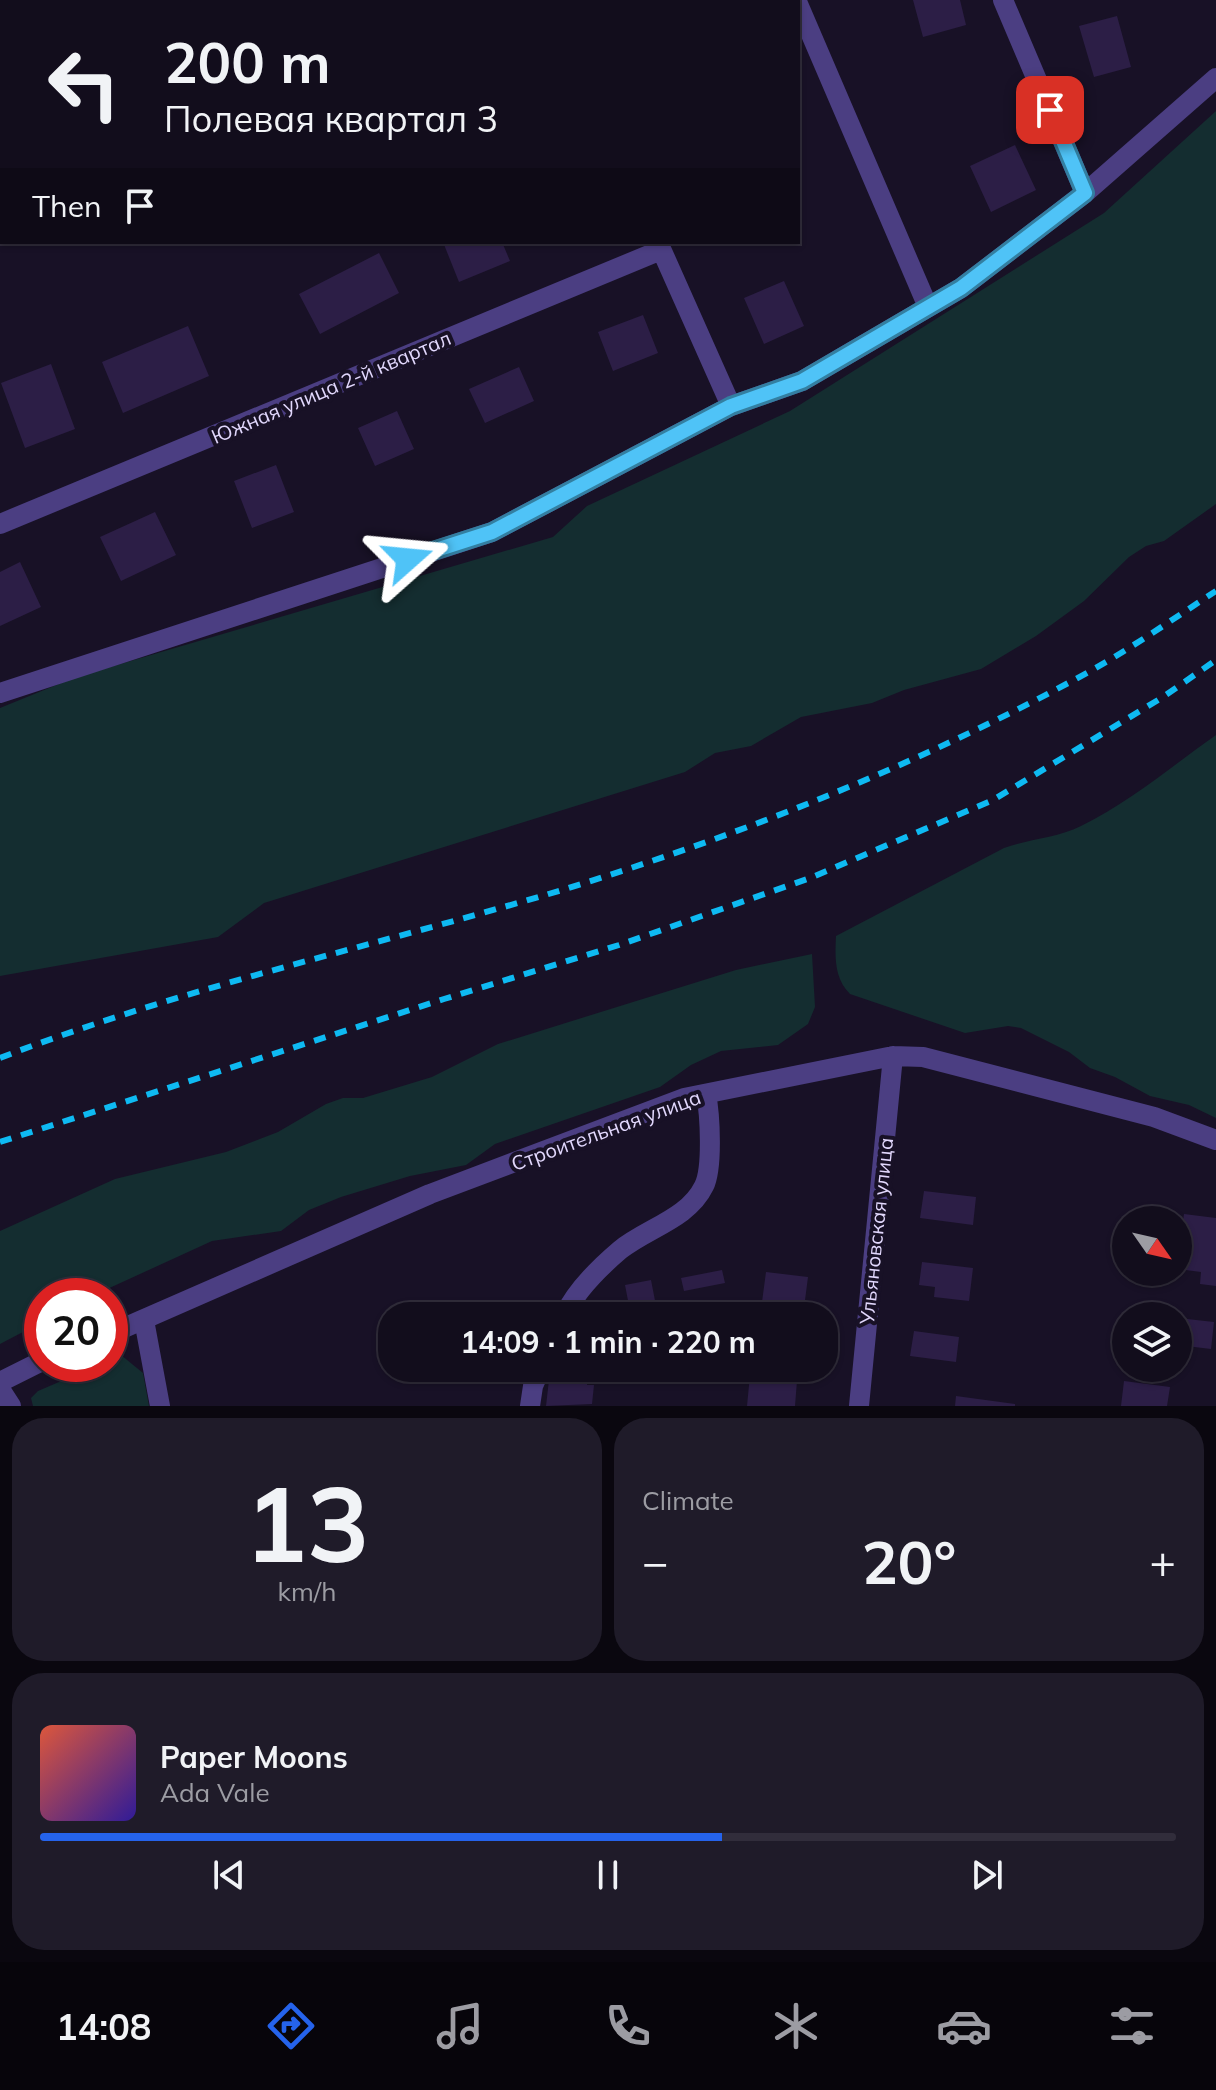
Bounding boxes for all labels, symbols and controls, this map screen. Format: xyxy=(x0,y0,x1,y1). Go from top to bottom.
text: 200 m xyxy=(164,27,331,97)
icon: left xyxy=(32,32,136,136)
pin xyxy=(1016,76,1084,144)
icon: arrive xyxy=(1028,88,1072,132)
text: Полевая квартал 3 xyxy=(164,96,498,141)
icon: arrive xyxy=(118,184,162,228)
text: Then xyxy=(32,187,102,225)
street label: Южная улица 2-й квартал xyxy=(207,325,455,449)
position arrow xyxy=(366,517,450,601)
street label: Строительная улица xyxy=(508,1084,704,1176)
street label: Ульяновская улица xyxy=(854,1136,898,1327)
north arrow xyxy=(1112,1206,1192,1286)
map controls xyxy=(1112,1206,1192,1382)
speed limit sign: 20 xyxy=(24,1278,128,1382)
button: layers xyxy=(1112,1302,1192,1382)
text: 14:09 · 1 min · 220 m xyxy=(460,1323,756,1361)
text: 13 xyxy=(245,1457,369,1588)
text: Climate xyxy=(642,1484,734,1517)
text: 20° xyxy=(862,1524,956,1599)
text: − xyxy=(642,1534,668,1589)
text: + xyxy=(1150,1534,1176,1589)
text: km/h xyxy=(278,1575,336,1608)
text: Paper Moons xyxy=(160,1738,348,1776)
text: Ada Vale xyxy=(160,1776,270,1809)
icon: previous xyxy=(207,1853,251,1897)
icon: pause xyxy=(586,1853,630,1897)
icon: next xyxy=(965,1853,1009,1897)
icon: directions xyxy=(263,1998,319,2054)
icon: music xyxy=(432,1998,488,2054)
icon: phone xyxy=(600,1998,656,2054)
icon: climate xyxy=(768,1998,824,2054)
icon: car xyxy=(936,1998,992,2054)
icon: filters xyxy=(1104,1998,1160,2054)
text: 14:08 xyxy=(56,2004,151,2049)

